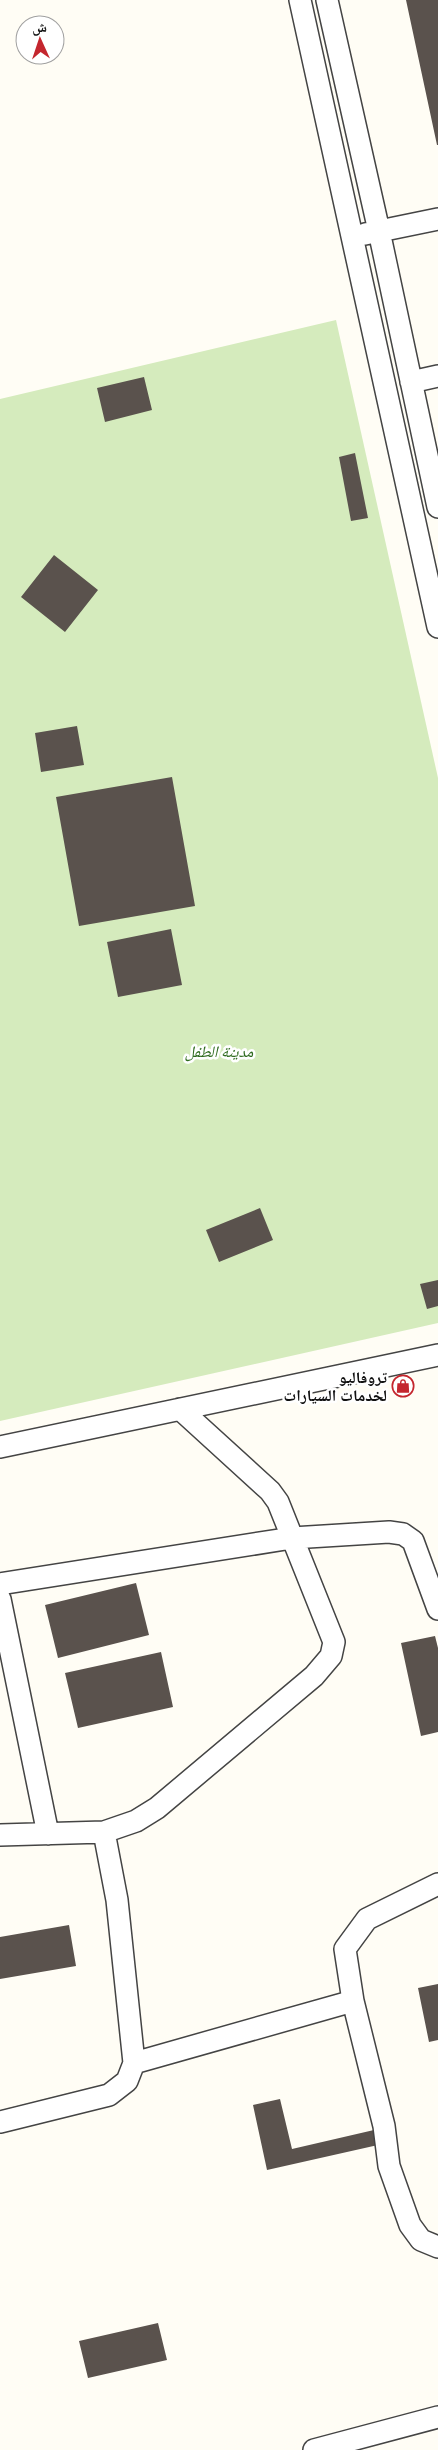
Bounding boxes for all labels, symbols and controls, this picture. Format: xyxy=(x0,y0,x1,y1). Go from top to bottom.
north arrow xyxy=(15,15,65,65)
text: ش xyxy=(31,18,47,36)
park label: مدينة الطفل xyxy=(185,1041,254,1062)
place label: تروفاليو لخدمات السيارات xyxy=(283,1367,388,1405)
shop icon: تروفاليو لخدمات السيارات xyxy=(391,1374,415,1398)

